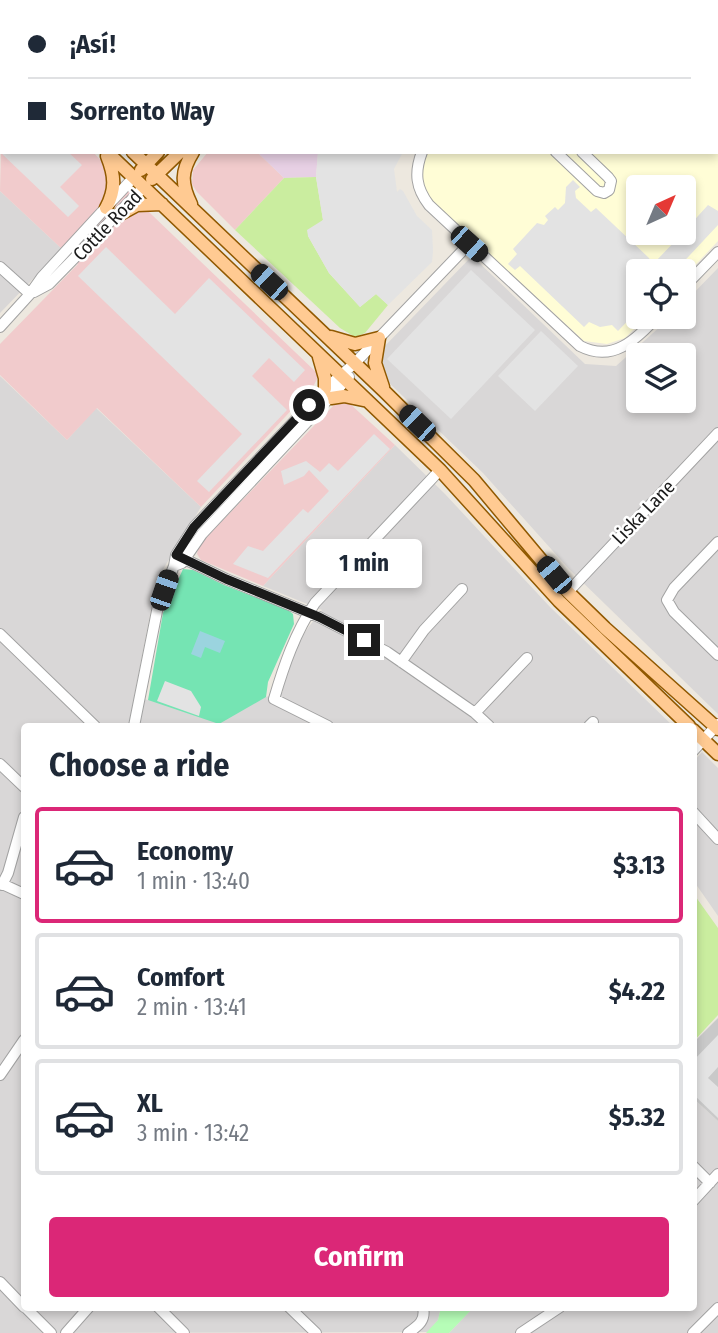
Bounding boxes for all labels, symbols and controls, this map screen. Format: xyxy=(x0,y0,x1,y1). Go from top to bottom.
text: ¡Así! xyxy=(70,29,116,60)
text: Sorrento Way xyxy=(70,96,215,127)
north arrow xyxy=(626,175,696,245)
map controls xyxy=(626,175,696,413)
street label: Cottle Road xyxy=(68,185,147,266)
car xyxy=(447,222,492,266)
button: locate xyxy=(626,259,696,329)
car xyxy=(247,260,292,304)
button: layers xyxy=(626,343,696,413)
route start xyxy=(293,389,325,421)
car xyxy=(395,401,440,445)
street label: Liska Lane xyxy=(607,475,680,549)
callout: 1 min xyxy=(306,538,422,588)
text: 1 min xyxy=(339,549,389,577)
car xyxy=(533,552,576,598)
car xyxy=(148,567,181,613)
route end xyxy=(348,624,380,656)
text: Choose a ride xyxy=(49,746,230,784)
icon: car xyxy=(53,834,116,897)
text: Economy xyxy=(137,836,233,867)
text: $3.13 xyxy=(613,850,665,881)
text: 1 min · 13:40 xyxy=(137,867,250,895)
icon: car xyxy=(53,960,116,1023)
text: Comfort xyxy=(137,962,225,993)
text: $4.22 xyxy=(609,976,665,1007)
text: 2 min · 13:41 xyxy=(137,993,247,1021)
icon: car xyxy=(53,1086,116,1149)
text: XL xyxy=(137,1088,163,1119)
text: $5.32 xyxy=(609,1102,665,1133)
text: 3 min · 13:42 xyxy=(137,1119,249,1147)
button: Confirm xyxy=(49,1217,669,1297)

